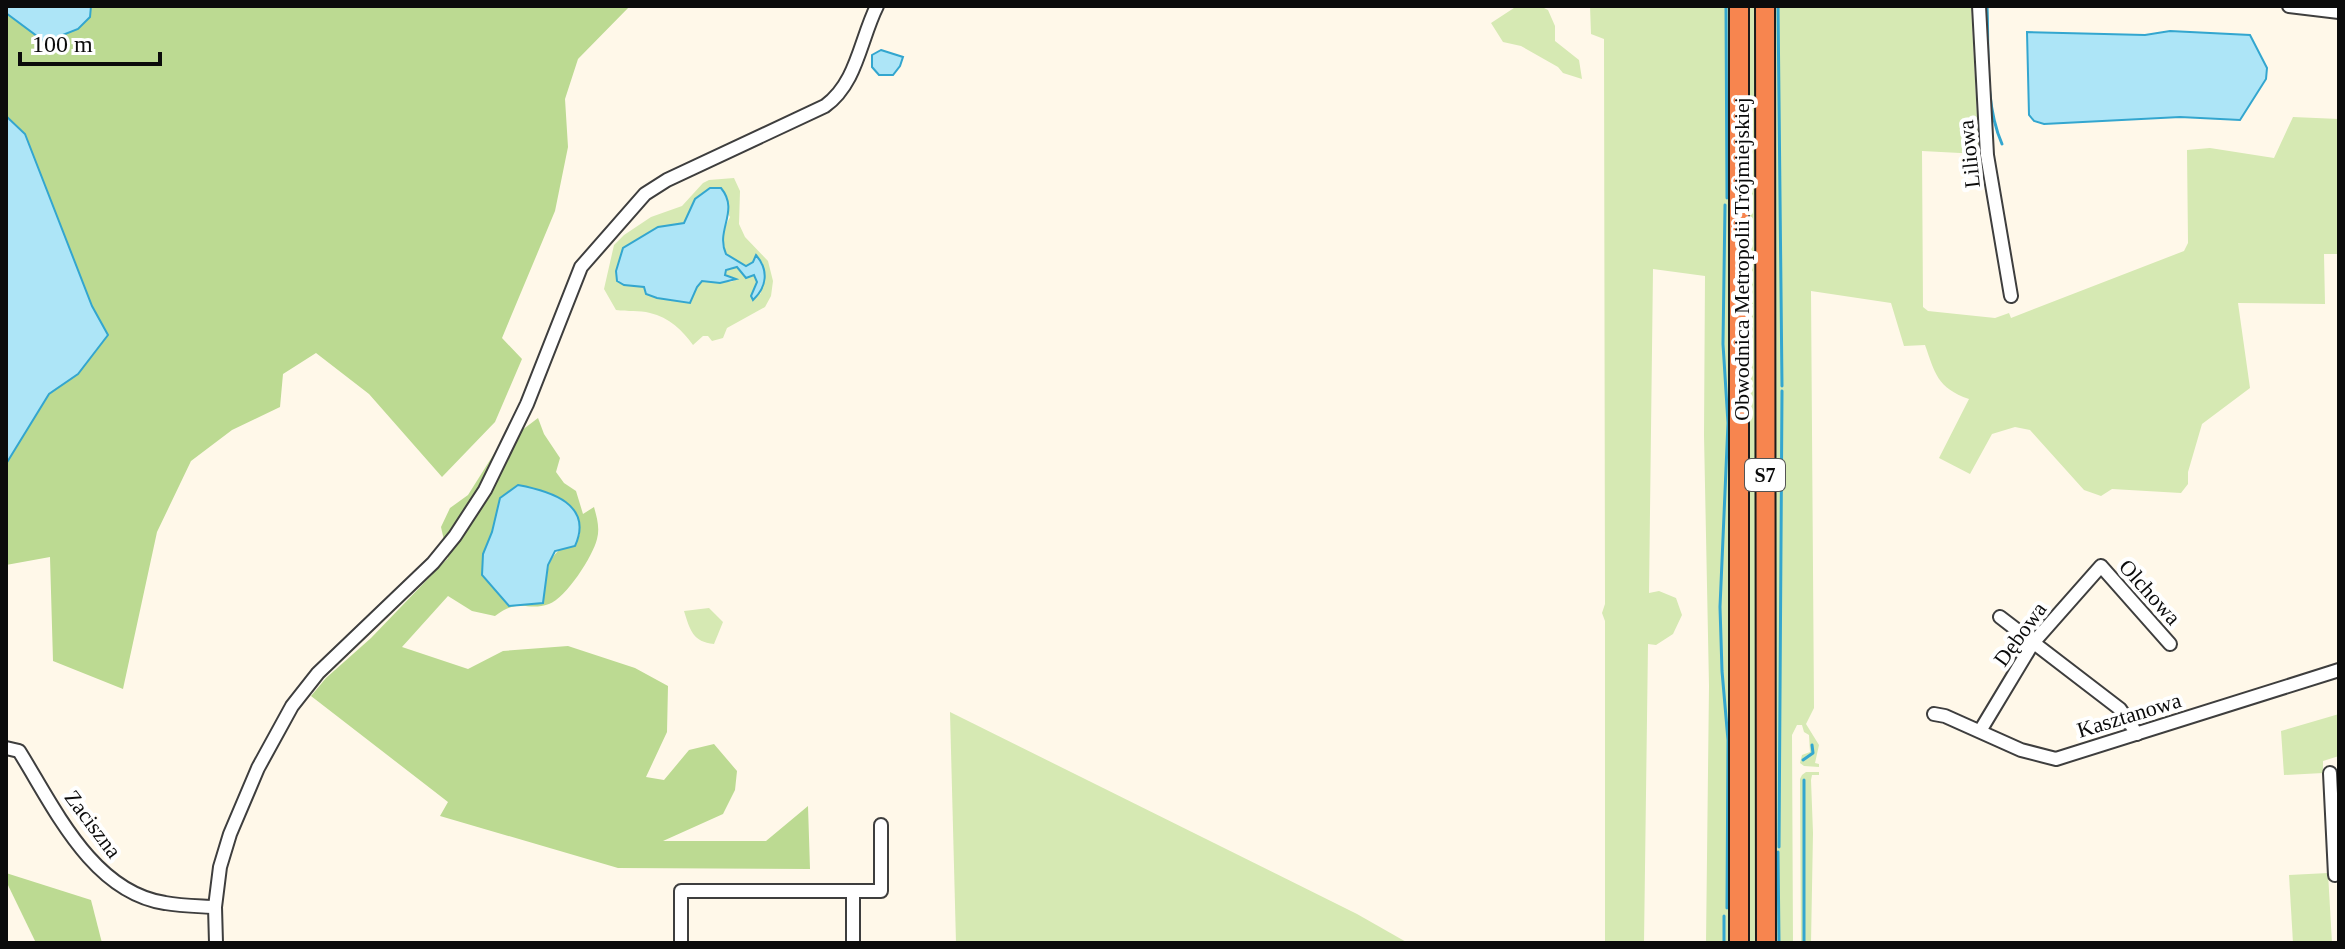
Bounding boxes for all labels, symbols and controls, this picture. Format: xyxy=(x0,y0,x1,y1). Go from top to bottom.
scale bar xyxy=(20,16,160,66)
text: 100 m xyxy=(32,31,93,57)
street label: Obwodnica Metropolii Trójmiejskiej xyxy=(1729,97,1754,421)
street label: Liliowa xyxy=(1953,118,1985,189)
road number: S7 xyxy=(1745,459,1785,491)
street label: Olchowa xyxy=(2114,554,2186,630)
street label: Dębowa xyxy=(1988,597,2052,671)
street label: Kasztanowa xyxy=(2074,687,2184,743)
street label: Zaciszna xyxy=(59,785,127,863)

